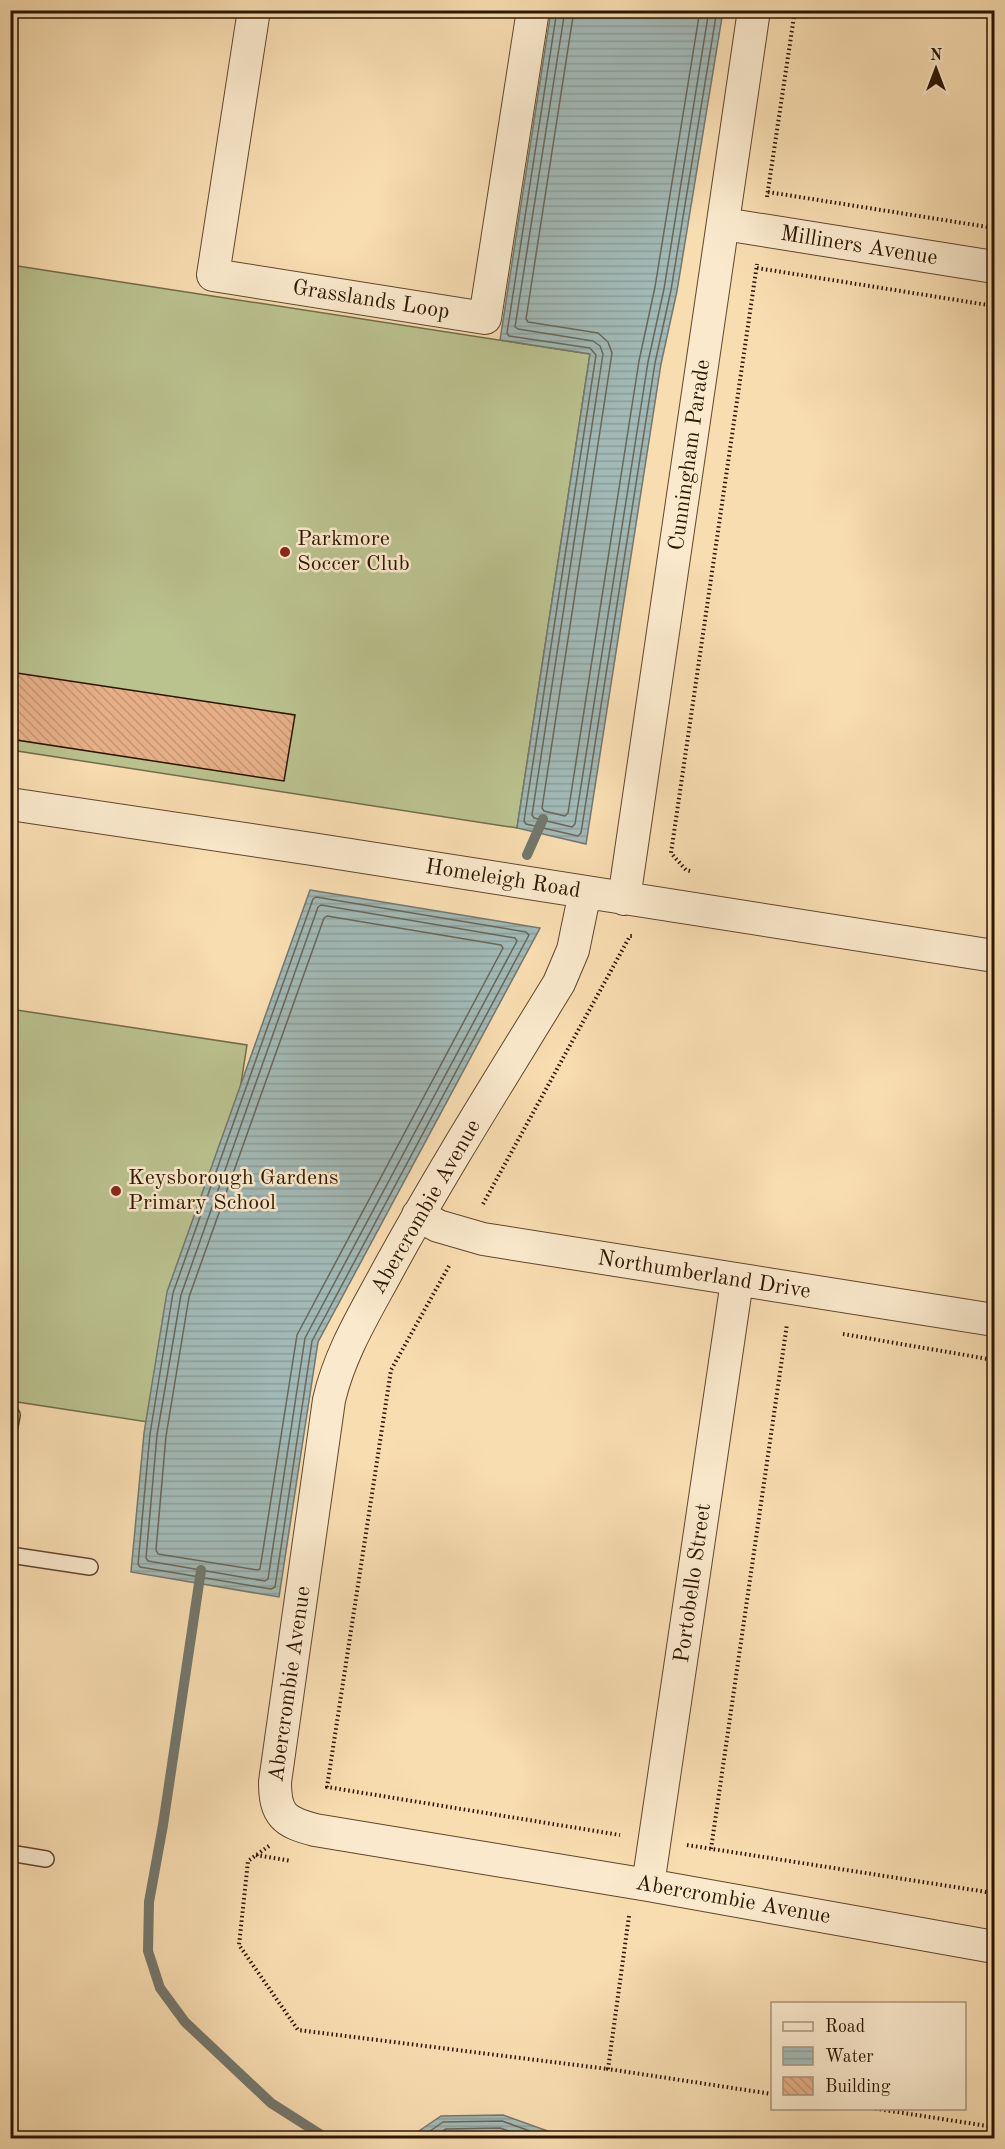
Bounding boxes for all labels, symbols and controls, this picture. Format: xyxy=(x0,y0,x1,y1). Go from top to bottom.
north arrow xyxy=(906,39,966,99)
text: N xyxy=(930,48,943,64)
street label: Milliners Avenue xyxy=(779,223,939,269)
street label: Grasslands Loop xyxy=(291,277,451,323)
street label: Cunningham Parade xyxy=(666,358,714,552)
place label: Parkmore Soccer Club xyxy=(297,528,410,575)
marker: Parkmore Soccer Club xyxy=(278,545,292,559)
street label: Homeleigh Road xyxy=(424,856,582,902)
street label: Abercrombie Avenue xyxy=(367,1116,485,1298)
place label: Keysborough Gardens Primary School xyxy=(128,1167,339,1214)
marker: Keysborough Gardens Primary School xyxy=(109,1184,123,1198)
street label: Northumberland Drive xyxy=(596,1247,812,1303)
street label: Portobello Street xyxy=(671,1502,715,1664)
street label: Abercrombie Avenue xyxy=(265,1585,315,1783)
street label: Abercrombie Avenue xyxy=(634,1872,832,1928)
legend xyxy=(771,2002,966,2110)
text: Road xyxy=(825,2018,865,2036)
text: Water xyxy=(825,2048,874,2066)
text: Building xyxy=(825,2078,891,2096)

